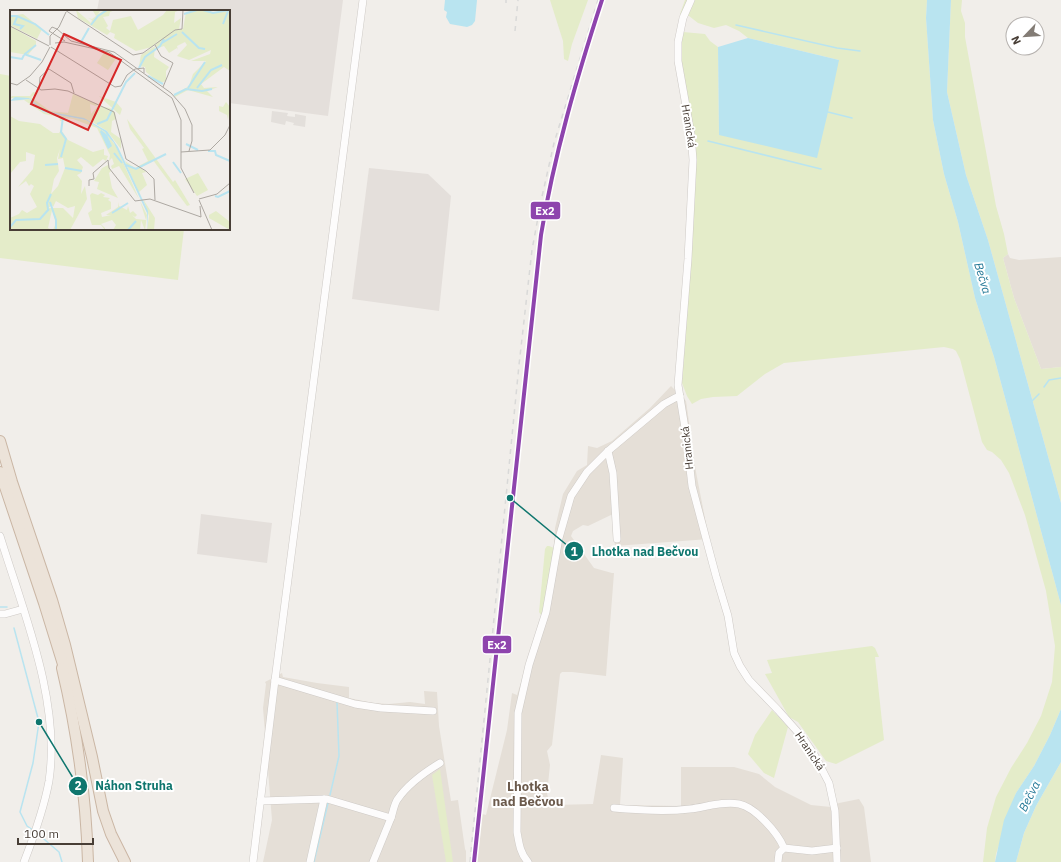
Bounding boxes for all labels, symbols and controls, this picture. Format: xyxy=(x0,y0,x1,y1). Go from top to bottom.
inset map xyxy=(10,10,230,230)
north arrow xyxy=(1005,16,1045,56)
text: N xyxy=(1008,34,1024,47)
street label: Hranická xyxy=(679,103,699,149)
line badge: Ex2 xyxy=(530,201,561,220)
text: Ex2 xyxy=(535,204,555,218)
water label: Bečva xyxy=(971,260,995,296)
street label: Hranická xyxy=(678,425,696,471)
callout: Lhotka nad Bečvou xyxy=(564,539,707,563)
text: 1 xyxy=(570,544,578,559)
text: Lhotka nad Bečvou xyxy=(592,544,698,559)
line badge: Ex2 xyxy=(482,635,512,654)
text: Ex2 xyxy=(487,638,507,652)
street label: Hranická xyxy=(792,729,828,773)
callout: Náhon Struha xyxy=(68,774,181,798)
text: 2 xyxy=(74,778,82,793)
text: Náhon Struha xyxy=(95,778,173,793)
district label: Lhotka nad Bečvou xyxy=(493,778,563,810)
water label: Bečva xyxy=(1015,778,1043,814)
scale bar xyxy=(18,820,93,846)
text: 100 m xyxy=(24,826,59,841)

